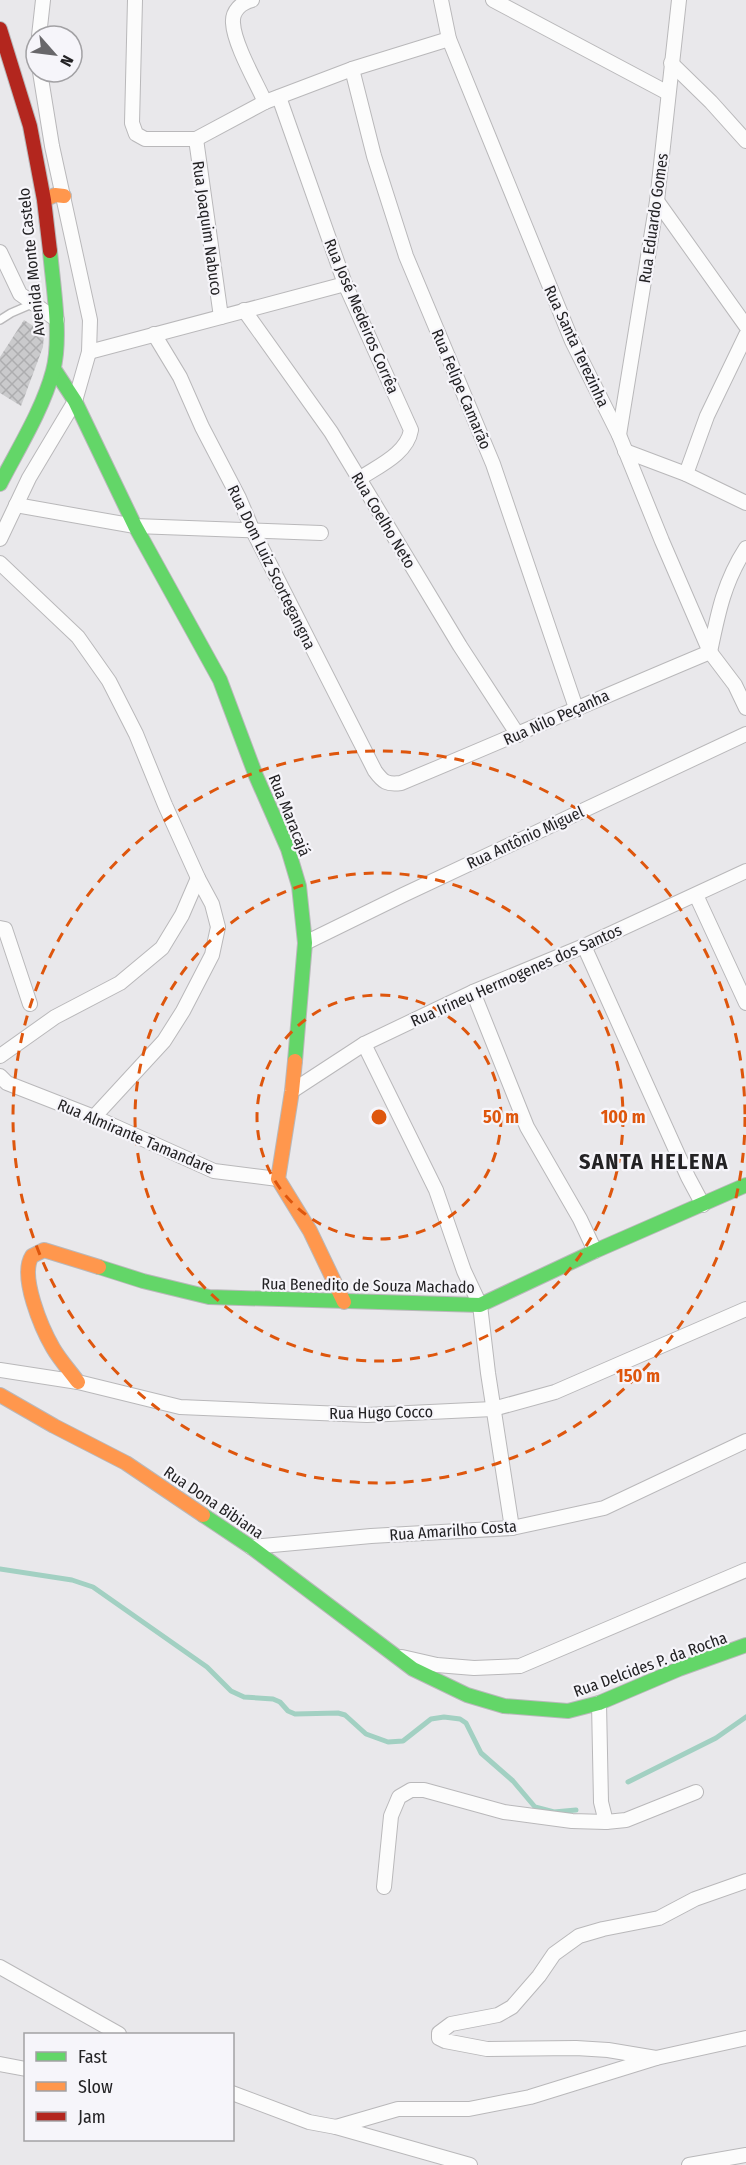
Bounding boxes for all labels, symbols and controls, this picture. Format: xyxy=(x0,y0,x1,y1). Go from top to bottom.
north arrow xyxy=(24,24,84,84)
text: N xyxy=(56,52,77,70)
street label: Rua Eduardo Gomes xyxy=(635,152,672,284)
street label: Rua Joaquim Nabuco xyxy=(189,160,226,297)
street label: Avenida Monte Castelo xyxy=(14,187,49,337)
street label: Rua José Medeiros Corrêa xyxy=(320,236,403,397)
street label: Rua Santa Terezinha xyxy=(540,282,613,410)
street label: Rua Felipe Camarão xyxy=(428,326,495,452)
street label: Rua Coelho Neto xyxy=(347,469,420,572)
street label: Rua Dom Luiz Scortegangna xyxy=(223,482,320,653)
street label: Rua Nilo Peçanha xyxy=(500,686,612,749)
street label: Rua Maracajá xyxy=(264,771,315,859)
street label: Rua Antônio Miguel xyxy=(464,802,587,873)
street label: Rua Irineu Hermogenes dos Santos xyxy=(408,920,625,1031)
street label: Rua Almirante Tamandare xyxy=(55,1095,217,1178)
text: 50 m xyxy=(483,1106,519,1128)
text: 100 m xyxy=(601,1106,645,1128)
centre of rings xyxy=(369,1107,389,1127)
district label: SANTA HELENA xyxy=(579,1148,729,1175)
street label: Rua Benedito de Souza Machado xyxy=(261,1274,475,1297)
text: 150 m xyxy=(616,1365,660,1387)
street label: Rua Hugo Cocco xyxy=(329,1402,433,1423)
street label: Rua Dona Bibiana xyxy=(160,1462,267,1543)
street label: Rua Amarilho Costa xyxy=(389,1517,518,1544)
street label: Rua Delcides P. da Rocha xyxy=(571,1628,730,1701)
legend xyxy=(24,2033,234,2141)
text: Fast xyxy=(78,2046,107,2068)
text: Slow xyxy=(78,2076,113,2098)
text: Jam xyxy=(78,2106,106,2128)

